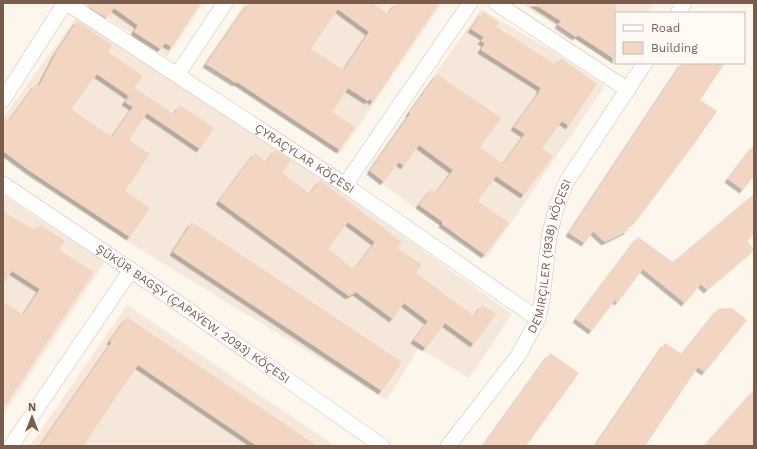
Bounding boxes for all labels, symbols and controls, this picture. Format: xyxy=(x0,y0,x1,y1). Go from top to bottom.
legend xyxy=(615,12,745,64)
text: Road xyxy=(651,21,680,35)
text: Building xyxy=(651,41,698,55)
street label: ÇYRAÇYLAR KÖÇESI xyxy=(252,121,357,196)
street label: DEMIRÇILER (1938) KÖÇESI xyxy=(525,177,574,336)
street label: ŞÜKÜR BAGŞY (ÇAPAÝEW, 2093) KÖÇESI xyxy=(93,241,292,386)
north arrow xyxy=(12,397,52,437)
text: N xyxy=(28,401,36,414)

